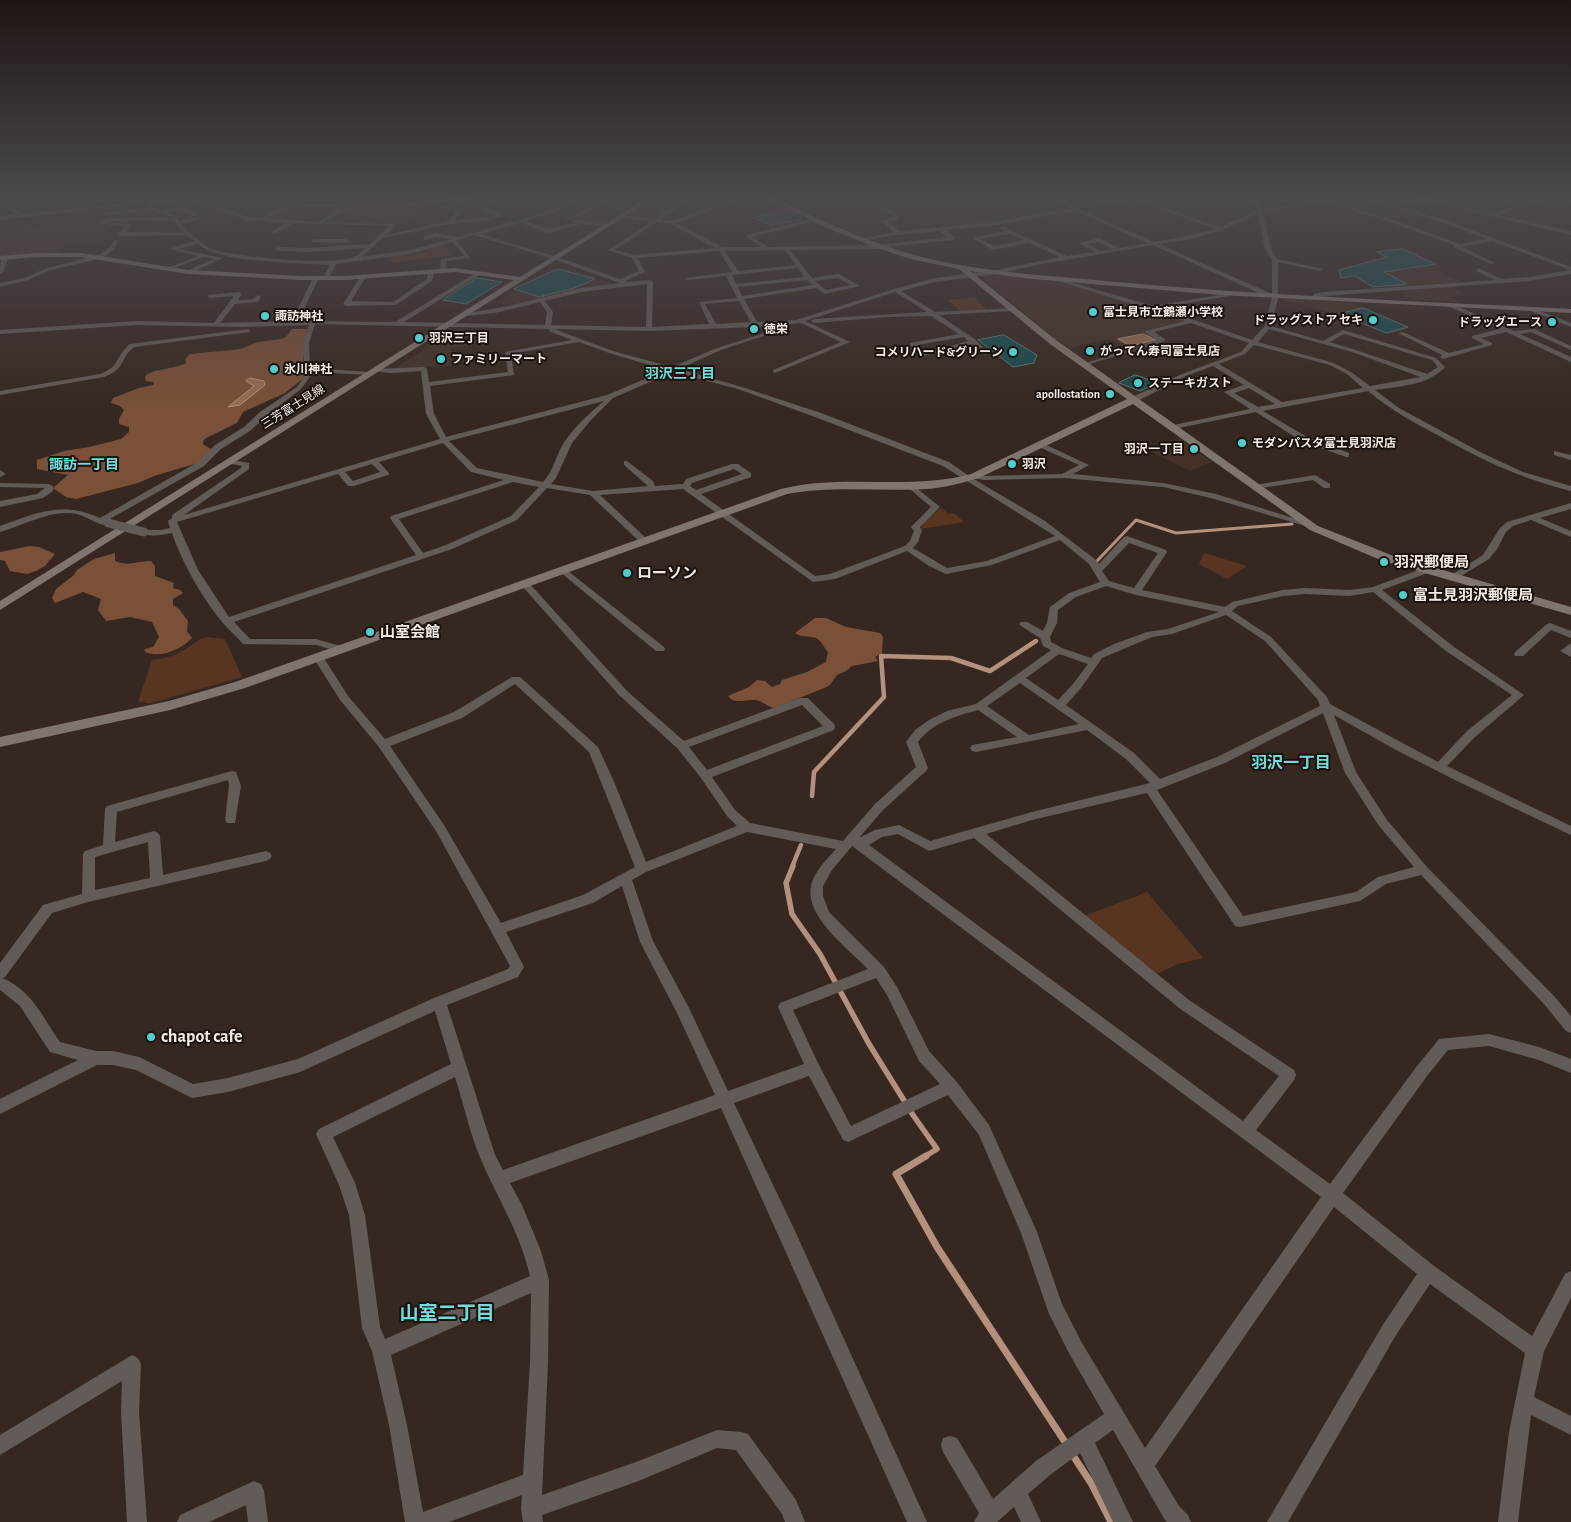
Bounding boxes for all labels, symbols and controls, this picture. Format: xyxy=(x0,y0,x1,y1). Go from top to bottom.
place label: 富士見市立鶴瀬小学校 xyxy=(1103,305,1223,319)
marker: 富士見市立鶴瀬小学校 xyxy=(1087,306,1099,318)
place label: 諏訪神社 xyxy=(275,309,323,323)
marker: 諏訪神社 xyxy=(259,310,271,322)
place label: ドラッグストア セキ xyxy=(1253,313,1363,327)
marker: ドラッグストア セキ xyxy=(1367,314,1379,326)
place label: ドラッグエース xyxy=(1458,315,1542,329)
marker: ドラッグエース xyxy=(1546,316,1558,328)
place label: 徳栄 xyxy=(764,322,788,336)
marker: 徳栄 xyxy=(748,323,760,335)
place label: 羽沢三丁目 xyxy=(429,331,489,345)
marker: 羽沢三丁目 xyxy=(413,332,425,344)
place label: がってん寿司富士見店 xyxy=(1100,344,1220,358)
place label: コメリハード&グリーン xyxy=(874,345,1003,359)
marker: がってん寿司富士見店 xyxy=(1084,345,1096,357)
marker: コメリハード&グリーン xyxy=(1007,346,1019,358)
place label: ファミリーマート xyxy=(451,352,547,366)
marker: ファミリーマート xyxy=(435,353,447,365)
place label: 氷川神社 xyxy=(284,362,332,376)
marker: 氷川神社 xyxy=(268,363,280,375)
district label: 羽沢三丁目 xyxy=(645,366,715,382)
place label: ステーキガスト xyxy=(1148,376,1232,390)
marker: ステーキガスト xyxy=(1132,377,1144,389)
street label: 三芳富士見線 xyxy=(259,382,327,432)
place label: apollostation xyxy=(1036,387,1100,401)
marker: apollostation xyxy=(1104,388,1116,400)
place label: モダンパスタ富士見羽沢店 xyxy=(1252,436,1396,450)
marker: モダンパスタ富士見羽沢店 xyxy=(1236,437,1248,449)
place label: 羽沢一丁目 xyxy=(1124,442,1184,456)
marker: 羽沢一丁目 xyxy=(1188,443,1200,455)
district label: 諏訪一丁目 xyxy=(49,457,119,473)
place label: 羽沢 xyxy=(1022,457,1046,471)
marker: 羽沢 xyxy=(1006,458,1018,470)
place label: 羽沢郵便局 xyxy=(1394,553,1469,571)
marker: 羽沢郵便局 xyxy=(1378,556,1390,568)
place label: ローソン xyxy=(637,564,697,582)
marker: ローソン xyxy=(621,567,633,579)
place label: 富士見羽沢郵便局 xyxy=(1413,586,1533,604)
marker: 富士見羽沢郵便局 xyxy=(1397,589,1409,601)
place label: 山室会館 xyxy=(380,623,440,641)
marker: 山室会館 xyxy=(364,626,376,638)
district label: 羽沢一丁目 xyxy=(1251,753,1331,773)
place label: chapot cafe xyxy=(161,1026,243,1048)
marker: chapot cafe xyxy=(145,1031,157,1043)
district label: 山室二丁目 xyxy=(400,1302,494,1324)

